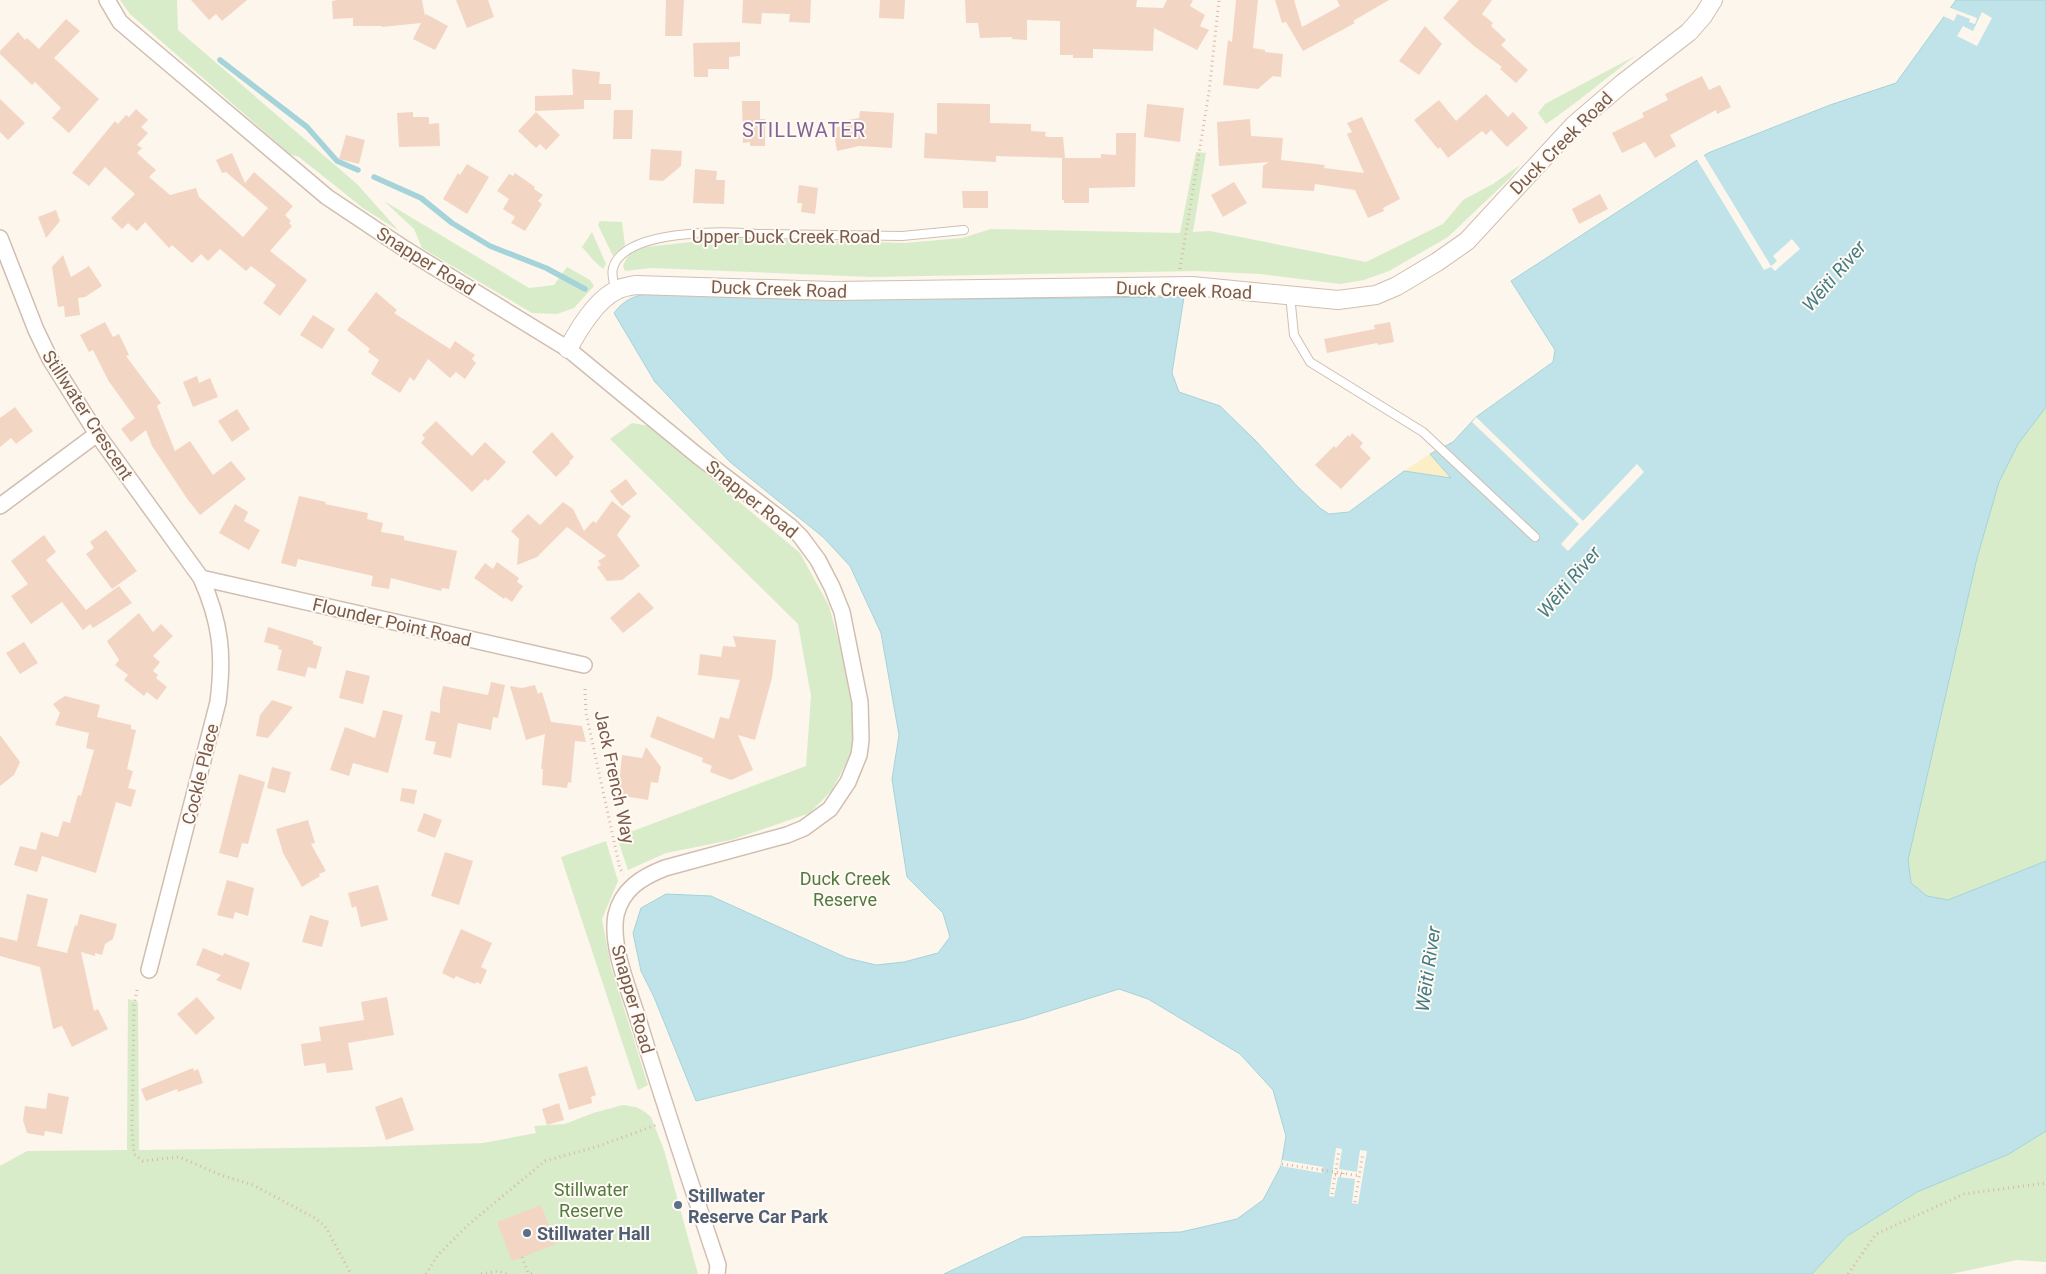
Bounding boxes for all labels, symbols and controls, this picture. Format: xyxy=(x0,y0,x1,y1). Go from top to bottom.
street label: Duck Creek Road xyxy=(1505,87,1617,199)
district label: STILLWATER xyxy=(742,118,866,142)
street label: Snapper Road xyxy=(373,222,479,300)
street label: Upper Duck Creek Road xyxy=(692,226,880,247)
water label: Wēiti River xyxy=(1797,235,1871,316)
street label: Duck Creek Road xyxy=(710,276,848,302)
street label: Duck Creek Road xyxy=(1115,277,1253,303)
street label: Stillwater Crescent xyxy=(38,346,138,484)
street label: Snapper Road xyxy=(702,456,802,542)
water label: Wēiti River xyxy=(1533,541,1606,622)
street label: Flounder Point Road xyxy=(311,594,473,650)
street label: Jack French Way xyxy=(591,709,639,846)
street label: Cockle Place xyxy=(177,721,223,827)
park label: Duck Creek Reserve xyxy=(800,868,891,910)
water label: Wēiti River xyxy=(1411,924,1445,1013)
street label: Snapper Road xyxy=(607,942,659,1056)
park label: Stillwater Reserve xyxy=(554,1179,628,1221)
place label: Stillwater Reserve Car Park xyxy=(688,1185,828,1227)
marker: Stillwater Reserve Car Park xyxy=(672,1199,684,1211)
place label: Stillwater Hall xyxy=(537,1223,650,1244)
marker: Stillwater Hall xyxy=(521,1227,533,1239)

